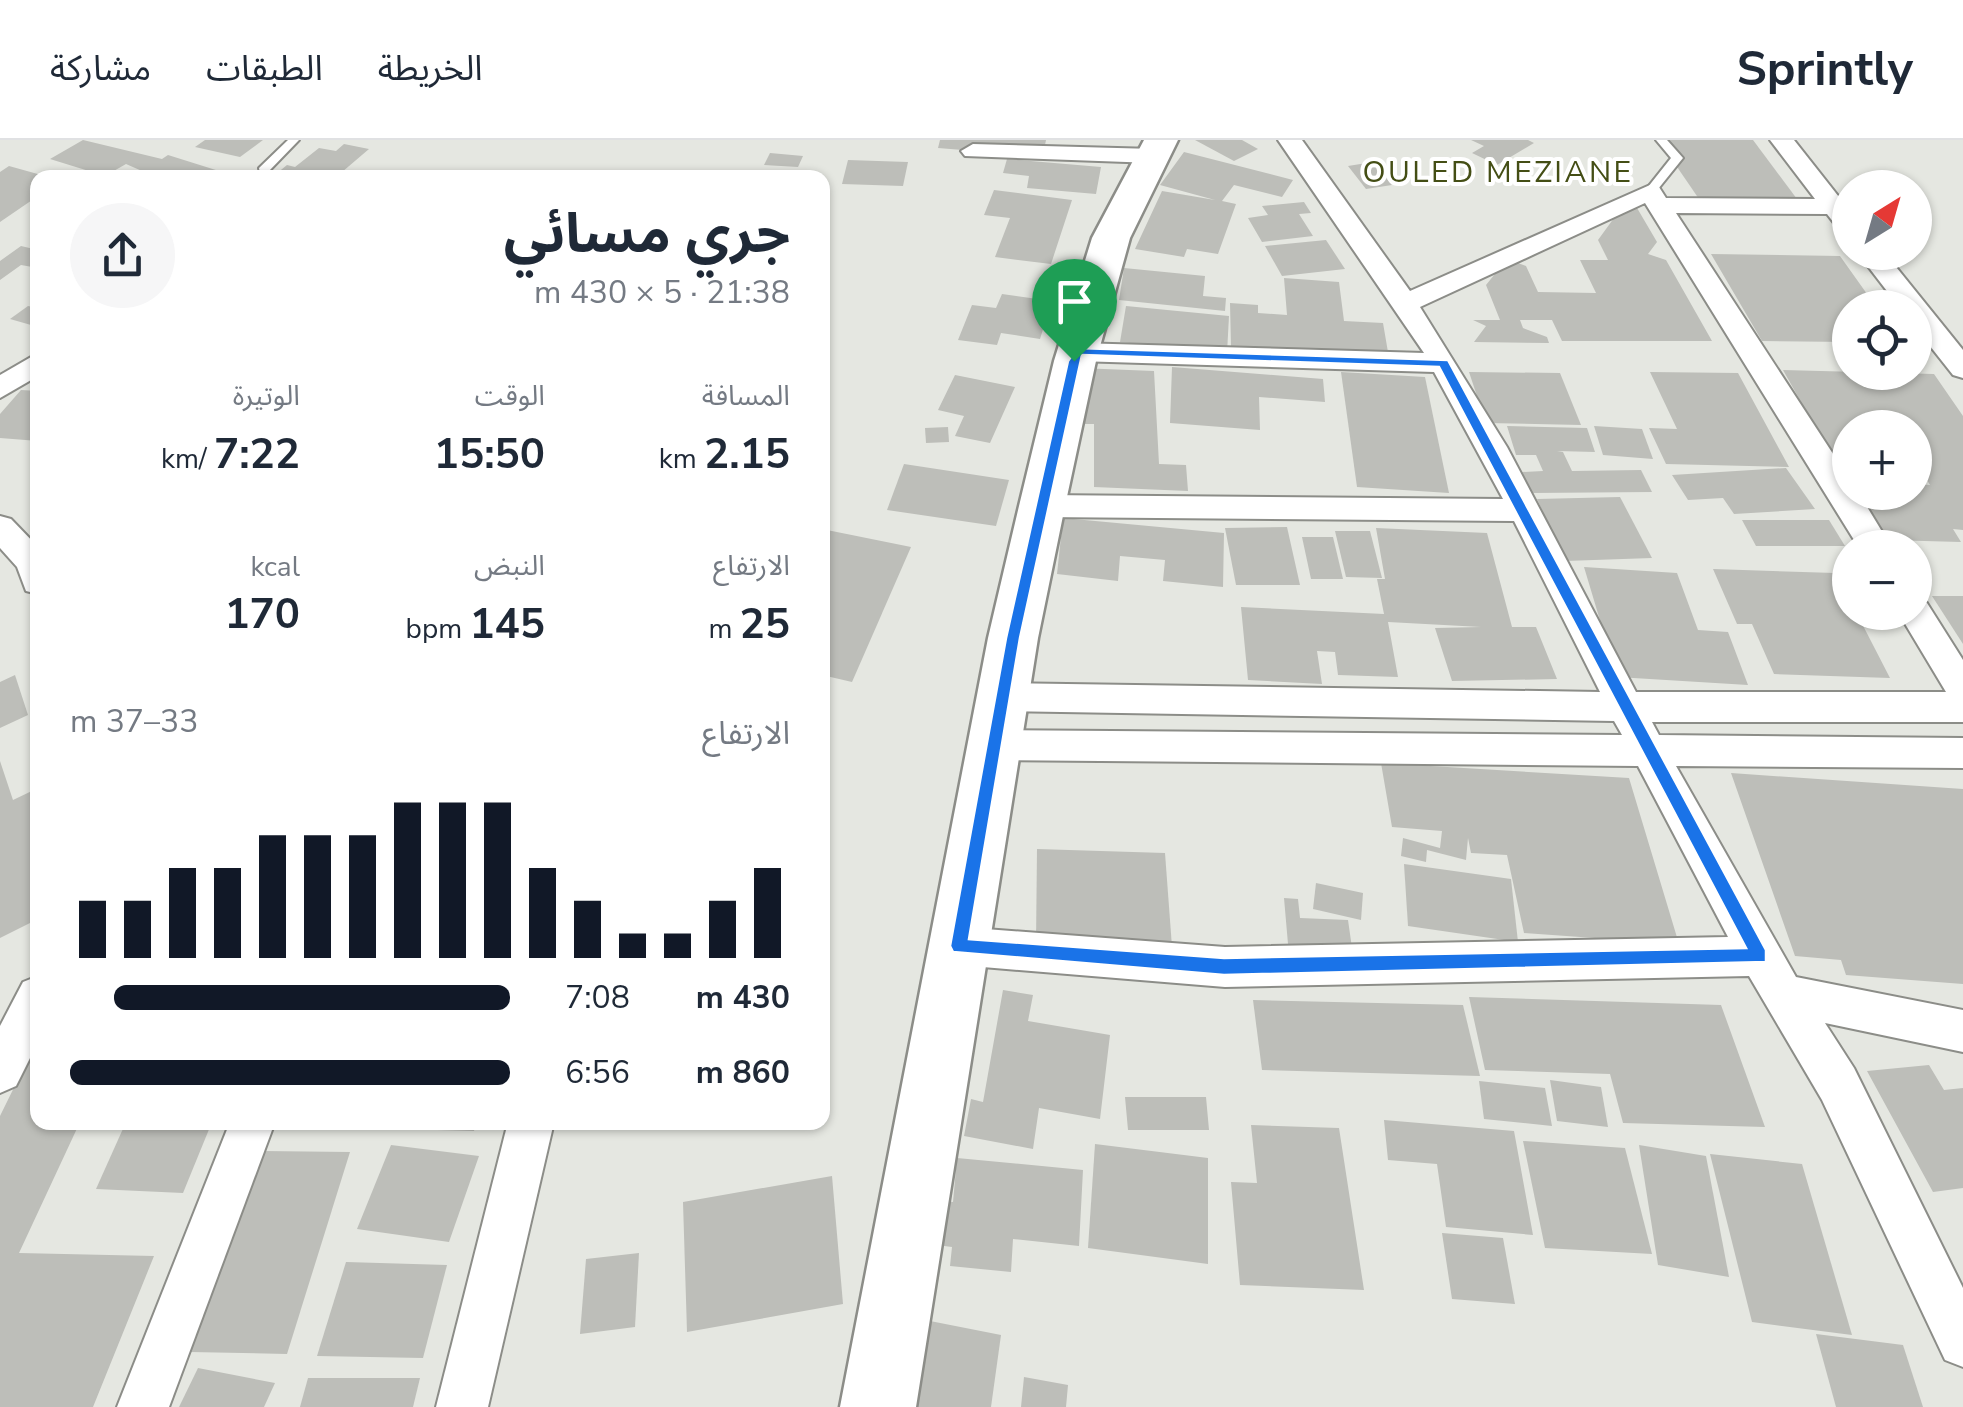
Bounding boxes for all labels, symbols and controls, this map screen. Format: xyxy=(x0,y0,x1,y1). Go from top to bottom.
text: Sprintly xyxy=(1736,36,1913,102)
text: مشاركة xyxy=(50,45,151,92)
text: الطبقات xyxy=(206,45,323,92)
text: الخريطة xyxy=(378,45,483,92)
district label: OULED MEZIANE xyxy=(1362,152,1634,193)
north arrow xyxy=(1832,170,1932,270)
map controls xyxy=(1832,170,1932,630)
text: جري مسائي xyxy=(504,196,790,271)
button: share xyxy=(70,203,175,308)
pin xyxy=(1032,259,1117,362)
text: 21:38 · 5 × 430 m xyxy=(534,271,790,314)
icon: arrive xyxy=(1047,274,1102,329)
button: locate xyxy=(1832,290,1932,390)
text: الوتيرة xyxy=(233,377,300,415)
text: الوقت xyxy=(475,377,545,415)
text: المسافة xyxy=(702,377,790,415)
button: + xyxy=(1832,410,1932,510)
text: 7:22 xyxy=(214,426,300,483)
text: 15:50 xyxy=(434,426,545,483)
text: 2.15 xyxy=(704,426,790,483)
text: /km xyxy=(161,440,214,478)
text: km xyxy=(659,440,704,478)
button: − xyxy=(1832,530,1932,630)
text: النبض xyxy=(474,547,545,585)
text: الارتفاع xyxy=(713,547,790,585)
text: kcal xyxy=(250,548,300,586)
text: 170 xyxy=(224,586,300,643)
text: 145 xyxy=(469,596,545,653)
text: 25 xyxy=(740,596,790,653)
text: bpm xyxy=(406,610,469,648)
text: m xyxy=(708,610,740,648)
text: 33–37 m xyxy=(70,700,198,743)
text: الارتفاع xyxy=(702,712,790,755)
text: 7:08 xyxy=(565,976,630,1019)
text: 430 m xyxy=(696,976,790,1019)
text: 6:56 xyxy=(565,1051,630,1094)
text: 860 m xyxy=(696,1051,790,1094)

